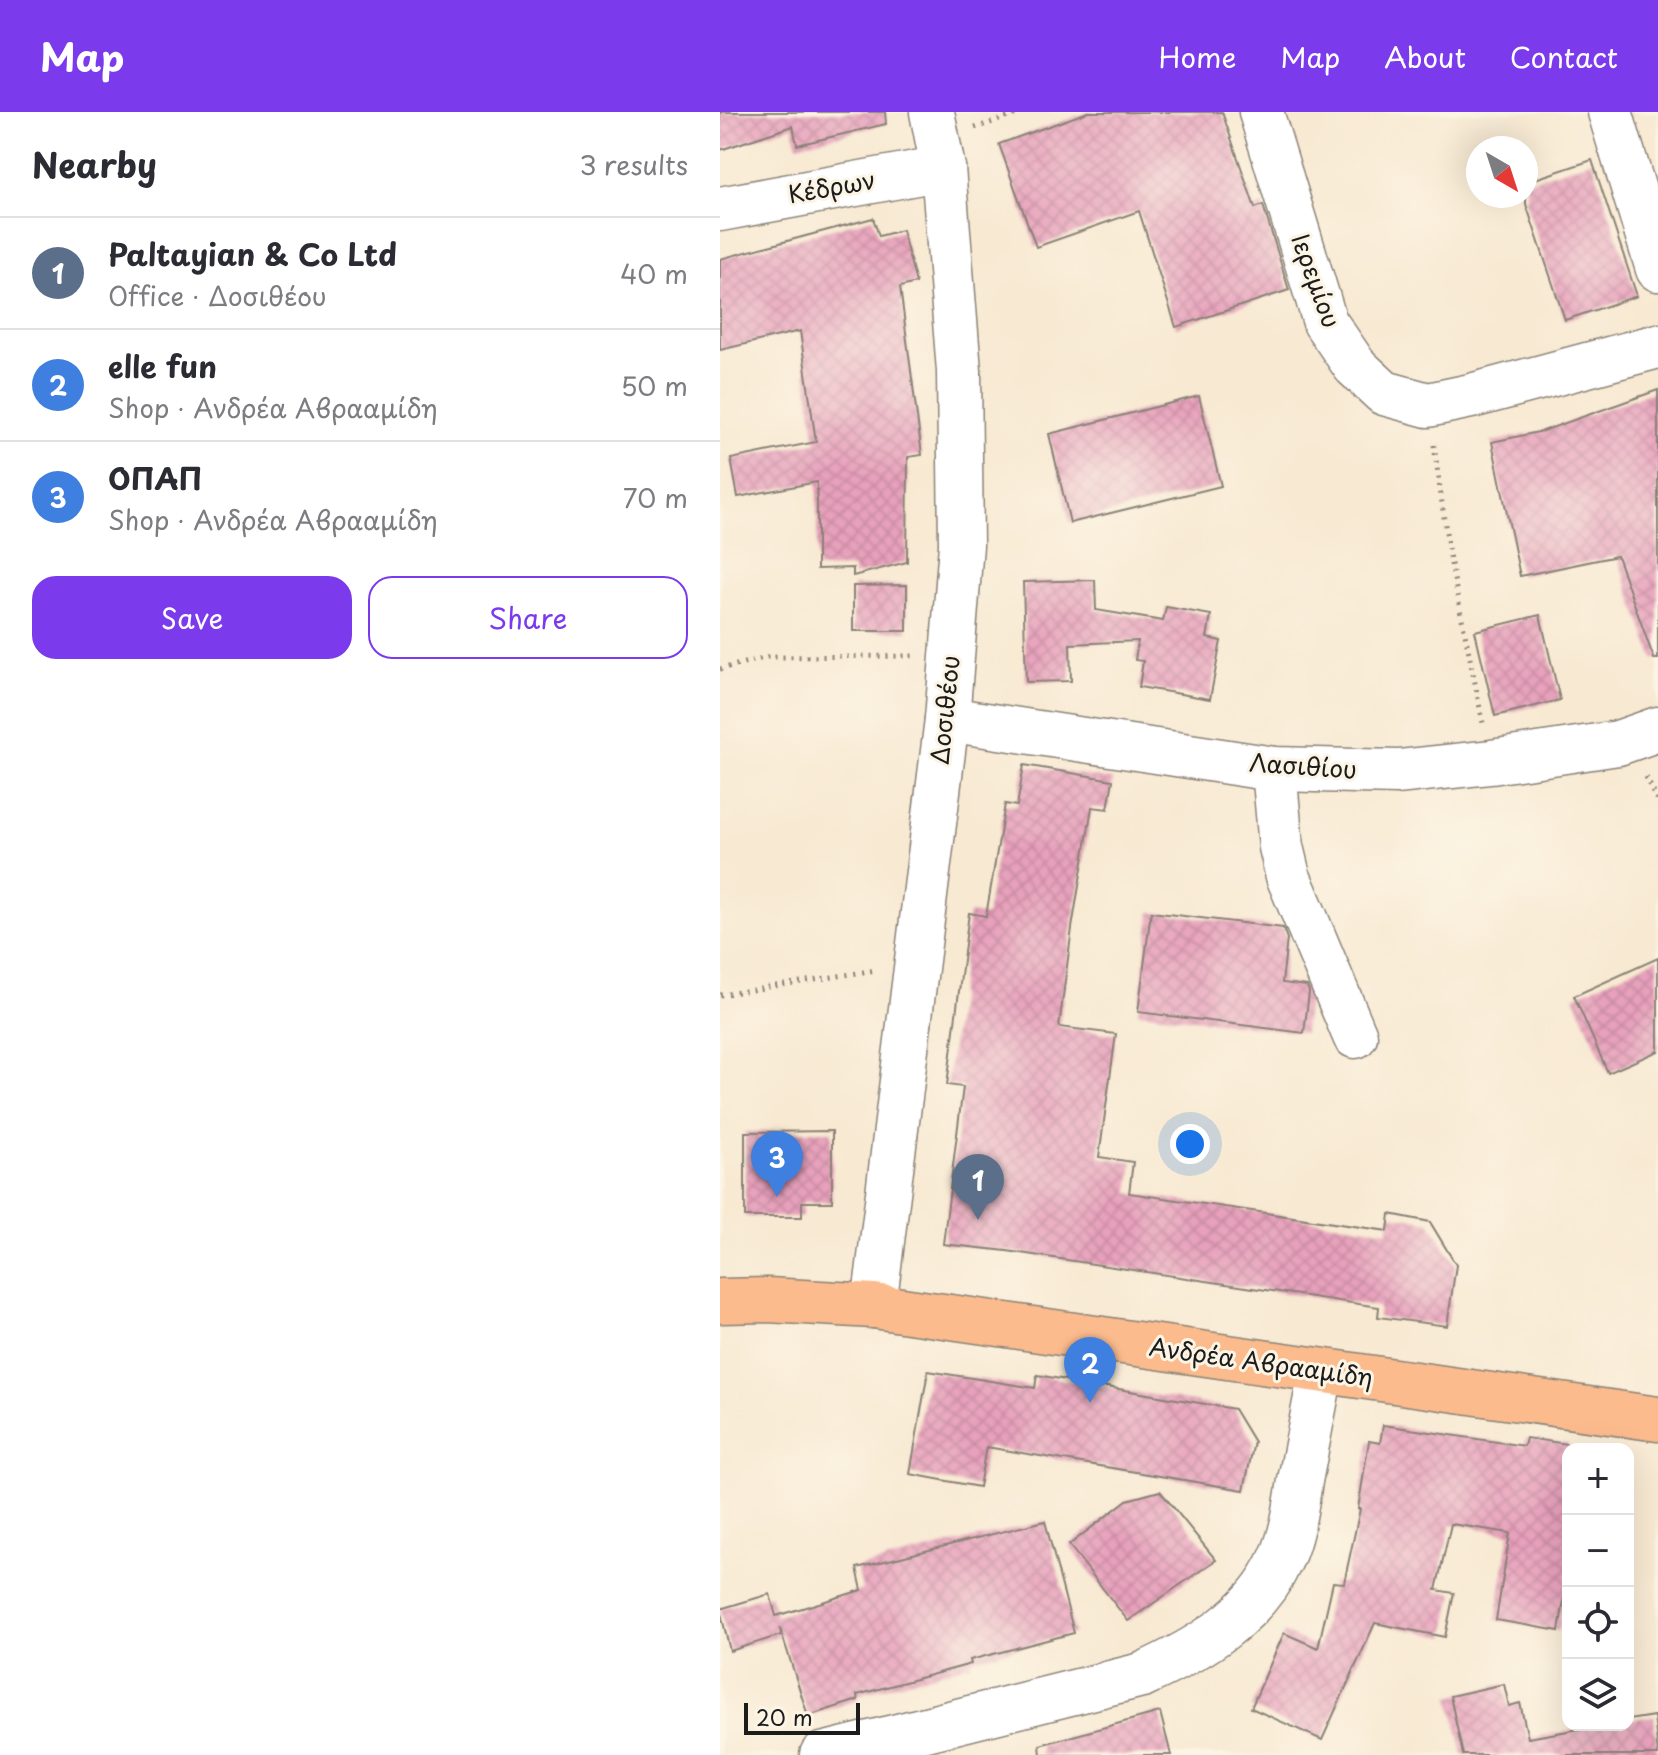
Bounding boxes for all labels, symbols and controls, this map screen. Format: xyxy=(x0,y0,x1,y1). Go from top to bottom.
text: Map xyxy=(40,28,124,85)
text: Home xyxy=(1158,35,1236,78)
text: Map xyxy=(1280,35,1340,78)
text: About xyxy=(1384,35,1466,78)
text: Contact xyxy=(1510,35,1618,78)
north arrow xyxy=(1466,136,1538,208)
text: Nearby xyxy=(32,138,157,190)
text: 3 results xyxy=(580,145,688,184)
street label: Κέδρων xyxy=(785,161,878,211)
street label: Ιερεμίου xyxy=(1283,228,1350,332)
text: Paltayian & Co Ltd xyxy=(108,231,397,276)
text: 1 xyxy=(52,254,64,293)
text: 40 m xyxy=(620,254,688,293)
text: Office · Δοσιθέου xyxy=(108,276,327,315)
text: elle fun xyxy=(108,343,217,388)
text: 2 xyxy=(49,366,67,405)
text: 50 m xyxy=(621,366,688,405)
text: Shop · Ανδρέα Αβρααμίδη xyxy=(108,388,438,427)
text: ΟΠΑΠ xyxy=(108,455,202,500)
text: 3 xyxy=(49,478,67,517)
text: 70 m xyxy=(623,478,688,517)
text: Shop · Ανδρέα Αβρααμίδη xyxy=(108,500,438,539)
button: Save xyxy=(32,576,352,659)
button: Share xyxy=(368,576,688,659)
street label: Δοσιθέου xyxy=(920,654,968,766)
street label: Λασιθίου xyxy=(1248,743,1358,787)
your location xyxy=(1170,1124,1210,1164)
pin: 3 xyxy=(751,1131,803,1197)
pin: 1 xyxy=(952,1154,1004,1220)
street label: Ανδρέα Αβρααμίδη xyxy=(1147,1327,1375,1395)
pin: 2 xyxy=(1064,1337,1116,1403)
map controls xyxy=(1562,1443,1634,1731)
button: + xyxy=(1562,1443,1634,1515)
button: − xyxy=(1562,1515,1634,1587)
button: locate xyxy=(1562,1587,1634,1659)
button: layers xyxy=(1562,1659,1634,1731)
scale bar xyxy=(744,1699,860,1735)
text: 20 m xyxy=(756,1700,813,1733)

